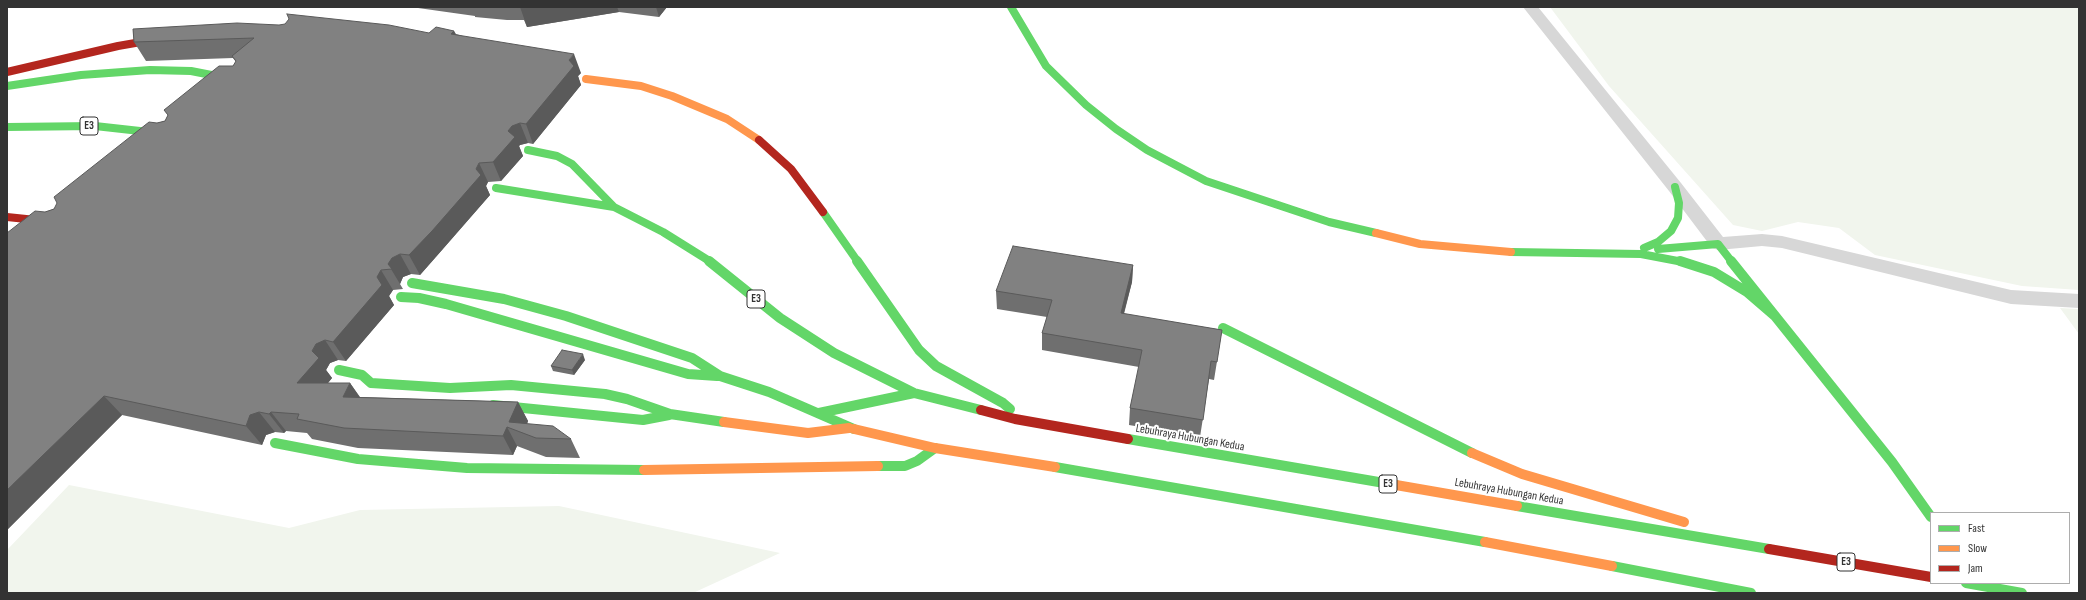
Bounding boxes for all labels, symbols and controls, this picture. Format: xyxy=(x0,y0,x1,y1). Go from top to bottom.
road number: E3 xyxy=(80,117,98,135)
road number: E3 xyxy=(747,290,765,308)
street label: Lebuhraya Hubungan Kedua xyxy=(1134,421,1246,455)
road number: E3 xyxy=(1379,475,1397,493)
street label: Lebuhraya Hubungan Kedua xyxy=(1453,475,1565,509)
legend xyxy=(1930,512,2070,584)
text: Fast xyxy=(1968,521,1985,536)
text: Slow xyxy=(1968,541,1987,556)
road number: E3 xyxy=(1837,553,1855,571)
text: Jam xyxy=(1968,561,1983,576)

